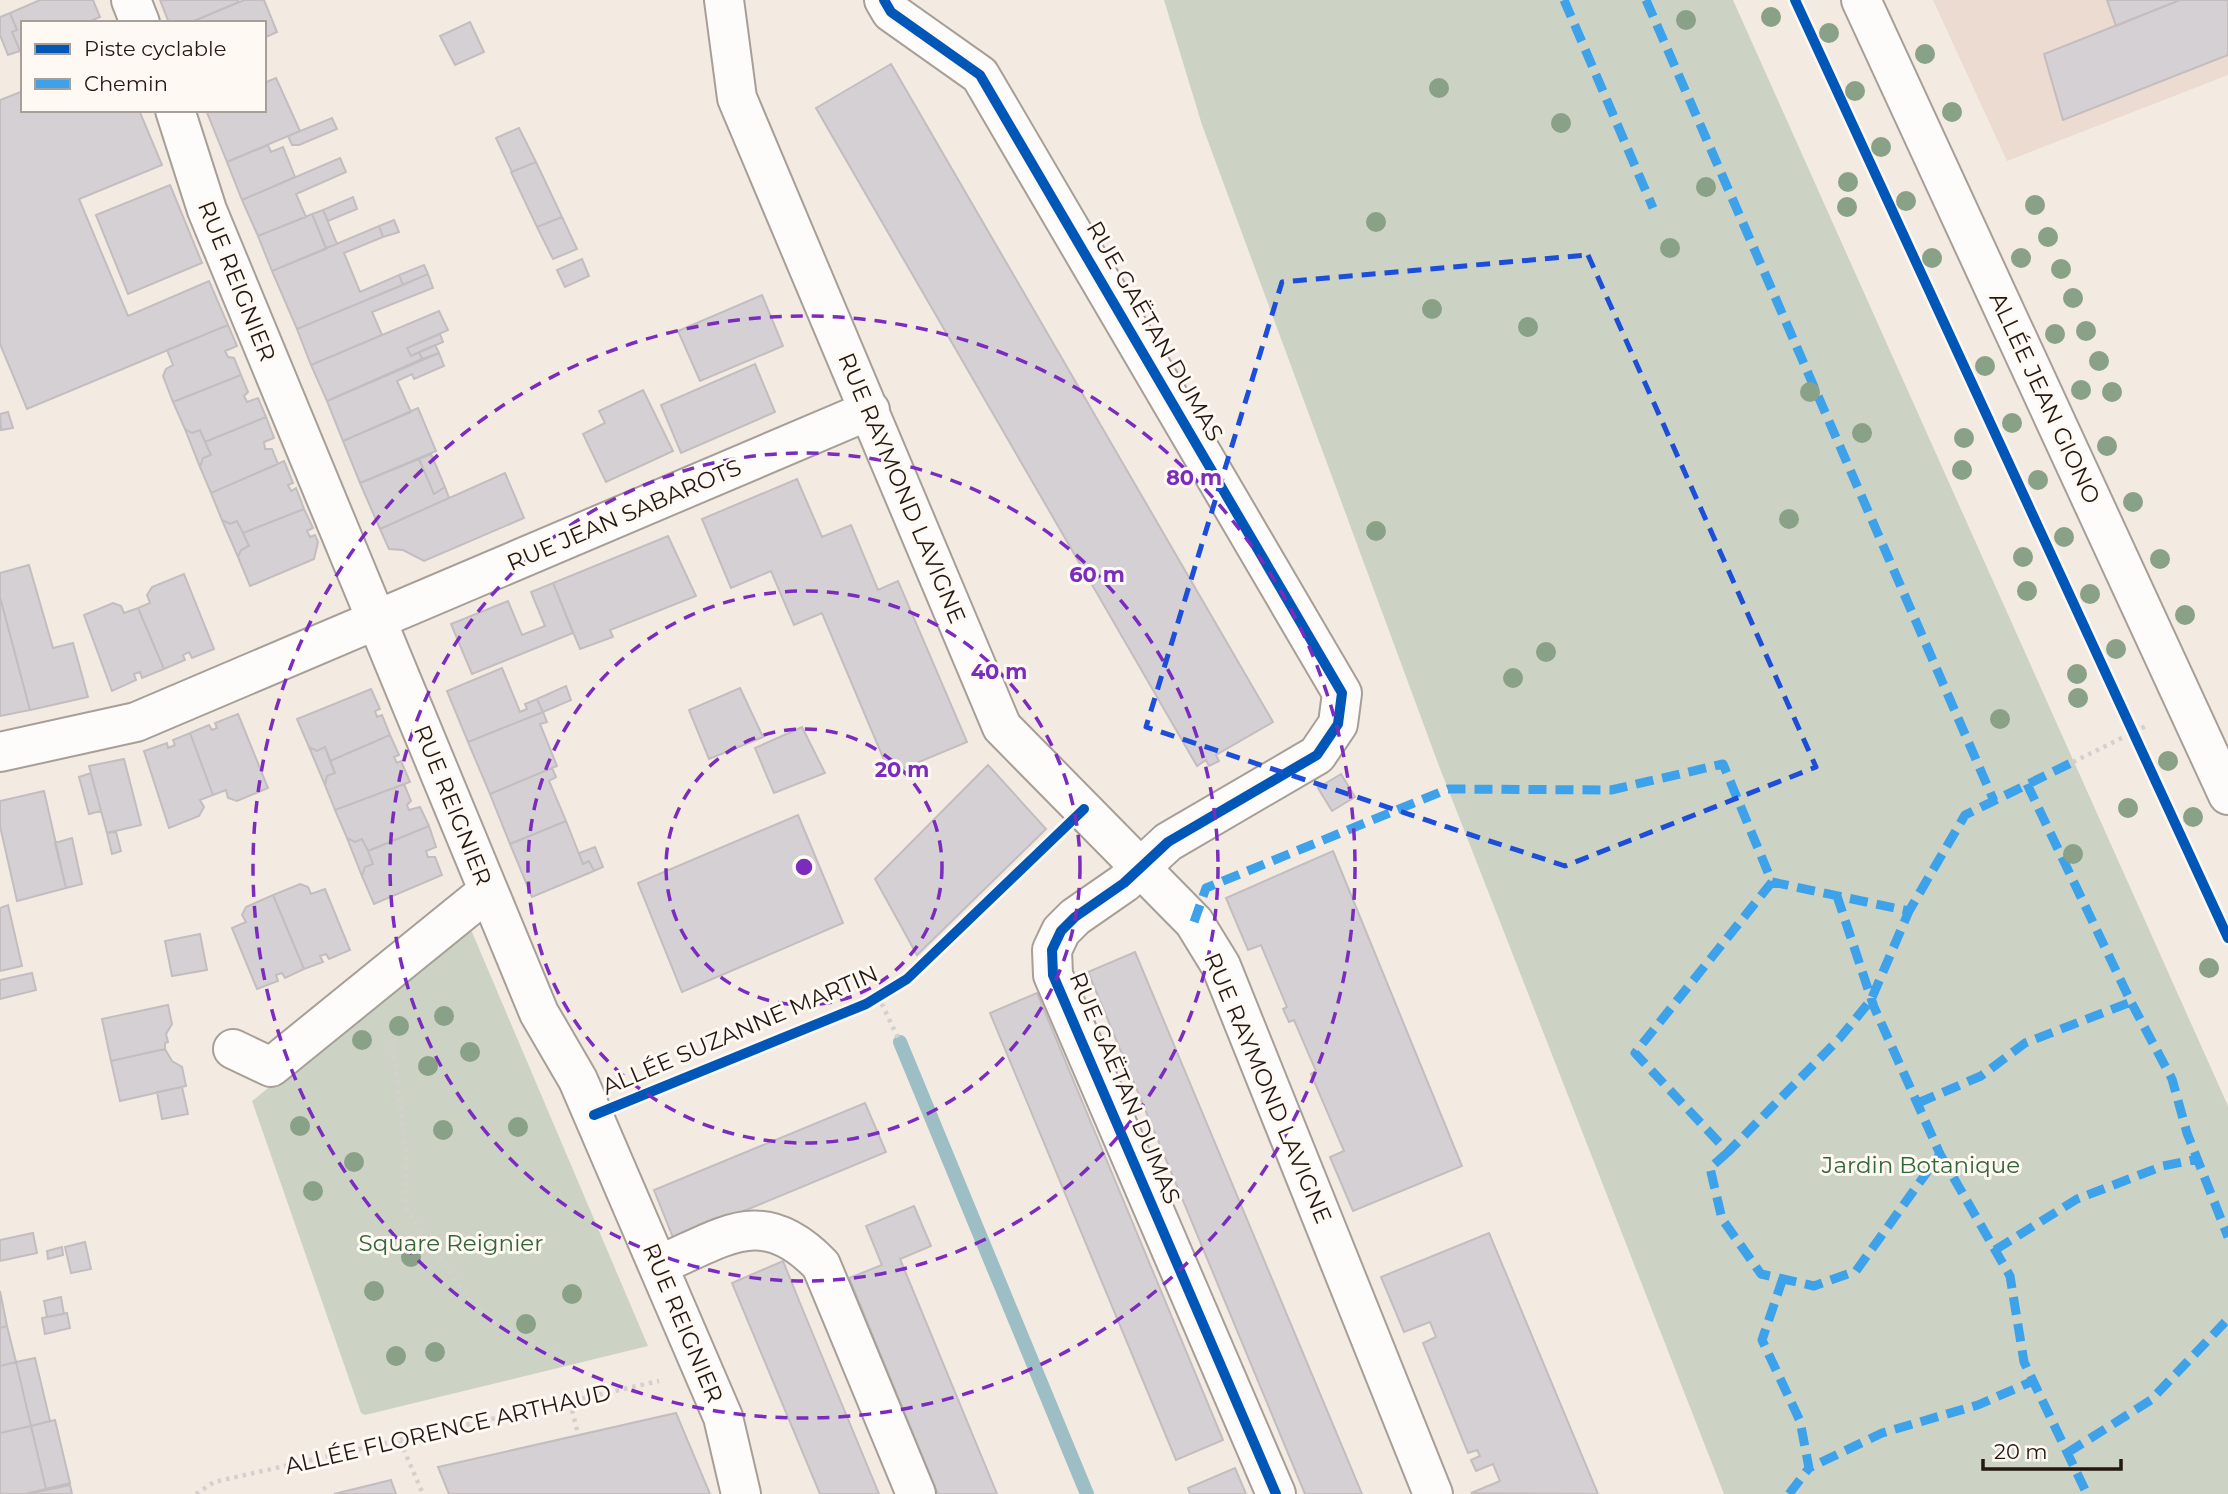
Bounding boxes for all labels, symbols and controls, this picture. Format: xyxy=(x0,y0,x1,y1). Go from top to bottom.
legend xyxy=(21,21,266,112)
text: Piste cyclable xyxy=(84,36,226,61)
text: Chemin xyxy=(84,71,168,96)
street label: RUE REIGNIER xyxy=(192,197,282,365)
street label: RUE GAËTAN DUMAS xyxy=(1081,216,1229,446)
street label: ALLÉE JEAN GIONO xyxy=(1984,288,2106,508)
street label: RUE RAYMOND LAVIGNE xyxy=(832,348,972,628)
street label: RUE JEAN SABAROTS xyxy=(503,453,745,577)
text: 80 m xyxy=(1166,465,1222,490)
text: 60 m xyxy=(1069,562,1125,587)
text: 40 m xyxy=(971,659,1027,684)
street label: RUE REIGNIER xyxy=(408,721,498,889)
text: 20 m xyxy=(875,757,929,782)
centre of rings xyxy=(792,855,816,879)
street label: RUE RAYMOND LAVIGNE xyxy=(1198,948,1338,1228)
street label: ALLÉE SUZANNE MARTIN xyxy=(598,959,882,1101)
street label: RUE GAËTAN DUMAS xyxy=(1063,968,1187,1208)
park label: Jardin Botanique xyxy=(1821,1151,2020,1179)
park label: Square Reignier xyxy=(359,1229,543,1257)
street label: RUE REIGNIER xyxy=(637,1239,729,1407)
street label: ALLÉE FLORENCE ARTHAUD xyxy=(282,1378,614,1480)
scale bar xyxy=(1983,1428,2121,1472)
text: 20 m xyxy=(1994,1439,2048,1464)

